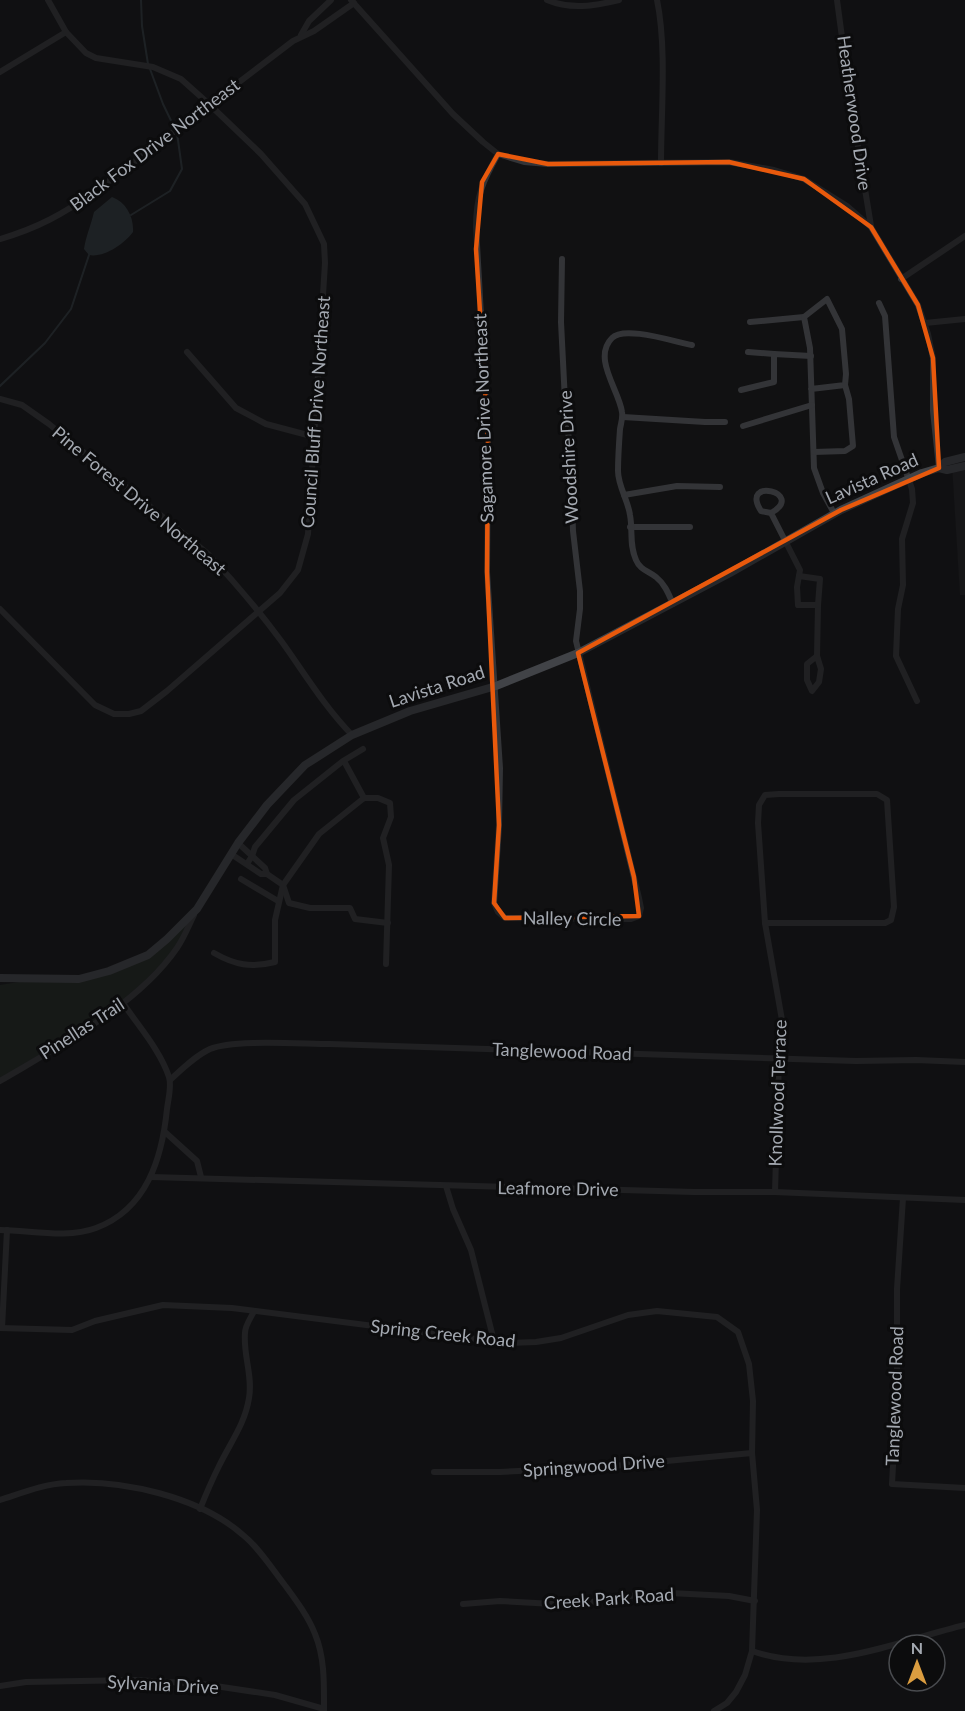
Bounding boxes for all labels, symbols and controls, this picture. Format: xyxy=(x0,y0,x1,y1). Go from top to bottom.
street label: Heatherwood Drive xyxy=(833,34,877,192)
street label: Black Fox Drive Northeast xyxy=(65,73,244,215)
street label: Council Bluff Drive Northeast xyxy=(296,294,334,529)
street label: Sagamore Drive Northeast xyxy=(468,313,498,523)
street label: Woodshire Drive xyxy=(554,390,582,524)
street label: Pine Forest Drive Northeast xyxy=(48,421,232,580)
street label: Lavista Road xyxy=(822,448,921,508)
street label: Lavista Road xyxy=(386,660,487,712)
street label: Nalley Circle xyxy=(523,906,621,930)
street label: Pinellas Trail xyxy=(35,993,128,1064)
street label: Knollwood Terrace xyxy=(763,1019,791,1167)
street label: Tanglewood Road xyxy=(492,1038,632,1064)
street label: Leafmore Drive xyxy=(497,1176,619,1200)
street label: Spring Creek Road xyxy=(370,1314,517,1352)
street label: Tanglewood Road xyxy=(881,1326,907,1466)
street label: Springwood Drive xyxy=(522,1449,666,1481)
street label: Creek Park Road xyxy=(543,1582,675,1614)
north arrow xyxy=(887,1633,947,1693)
text: N xyxy=(911,1638,923,1657)
street label: Sylvania Drive xyxy=(107,1670,219,1698)

